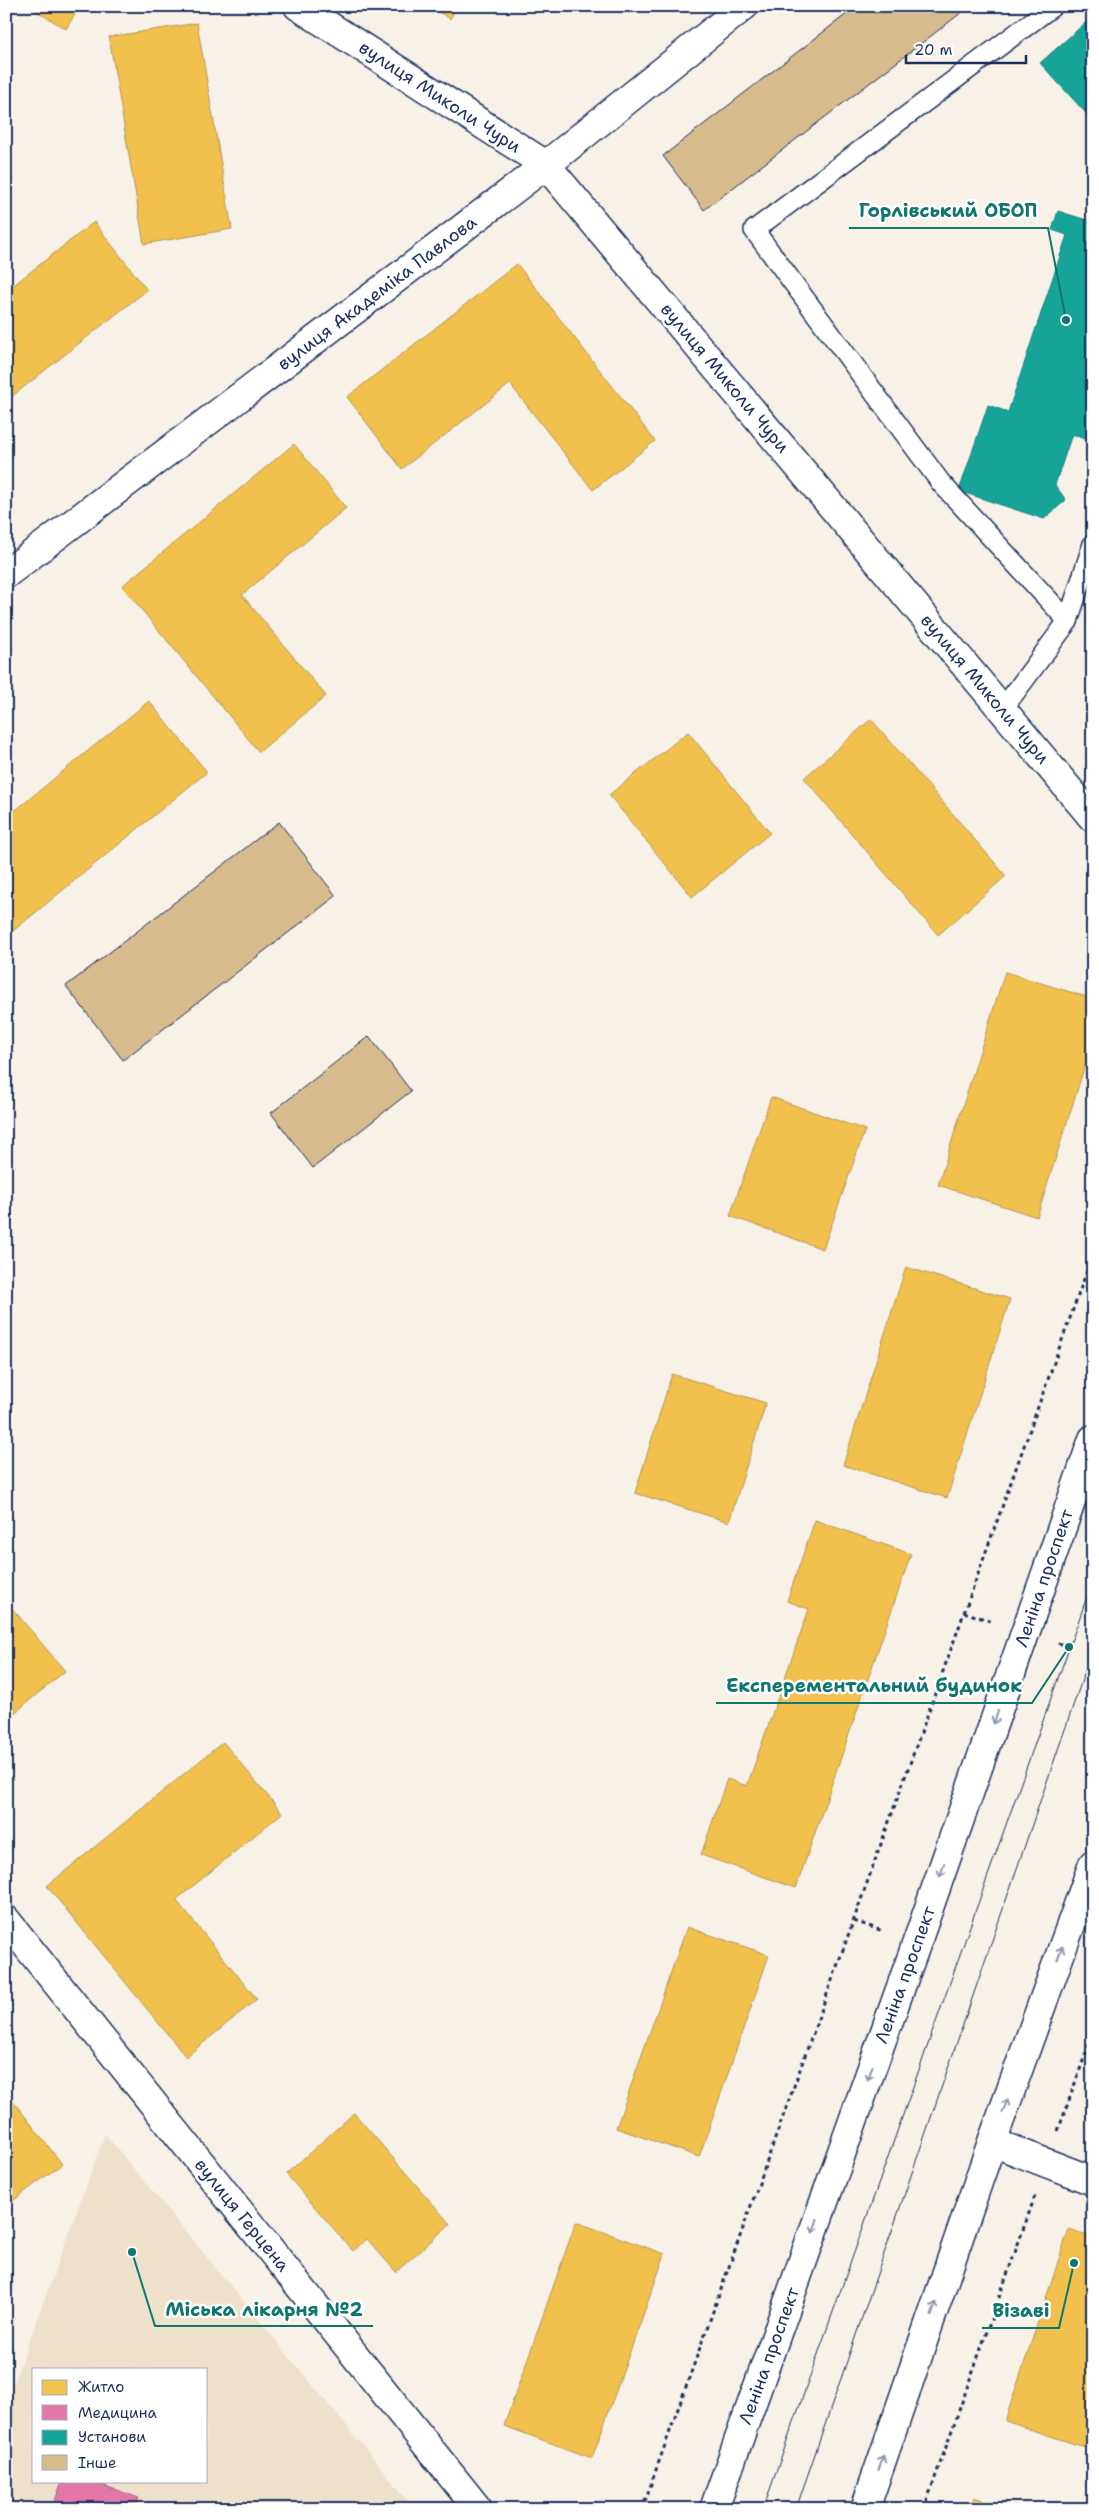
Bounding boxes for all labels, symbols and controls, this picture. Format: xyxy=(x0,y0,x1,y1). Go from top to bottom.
scale bar xyxy=(906,32,1026,64)
street label: вулиця Миколи Чури xyxy=(354,36,526,159)
text: 20 m xyxy=(914,40,953,60)
callout: Горлівський ОБОП xyxy=(849,194,1048,228)
text: Горлівський ОБОП xyxy=(859,198,1037,223)
street label: вулиця Академіка Павлова xyxy=(273,210,481,376)
street label: вулиця Миколи Чури xyxy=(655,298,795,458)
street label: вулиця Миколи Чури xyxy=(915,609,1055,769)
street label: Леніна проспект xyxy=(1009,1505,1079,1650)
callout: Експерементальний будинок xyxy=(716,1669,1032,1703)
text: Експерементальний будинок xyxy=(726,1673,1022,1698)
one-way arrow xyxy=(991,1708,1000,1724)
one-way arrow xyxy=(937,1862,946,1877)
street label: Леніна проспект xyxy=(869,1902,941,2047)
one-way arrow xyxy=(1056,1946,1065,1962)
one-way arrow xyxy=(865,2065,874,2080)
one-way arrow xyxy=(1001,2099,1010,2115)
street label: вулиця Герцена xyxy=(189,2153,295,2277)
one-way arrow xyxy=(810,2217,819,2233)
street label: Леніна проспект xyxy=(733,2283,805,2428)
callout: Міська лікарня №2 xyxy=(155,2292,373,2326)
callout: Візаві xyxy=(982,2294,1059,2328)
text: Міська лікарня №2 xyxy=(165,2297,363,2322)
text: Візаві xyxy=(992,2298,1050,2323)
one-way arrow xyxy=(930,2302,939,2317)
legend xyxy=(32,2368,208,2482)
text: Житло xyxy=(78,2377,124,2397)
text: Медицина xyxy=(78,2403,158,2423)
text: Установи xyxy=(78,2427,146,2447)
text: Інше xyxy=(78,2453,116,2473)
one-way arrow xyxy=(877,2455,886,2471)

